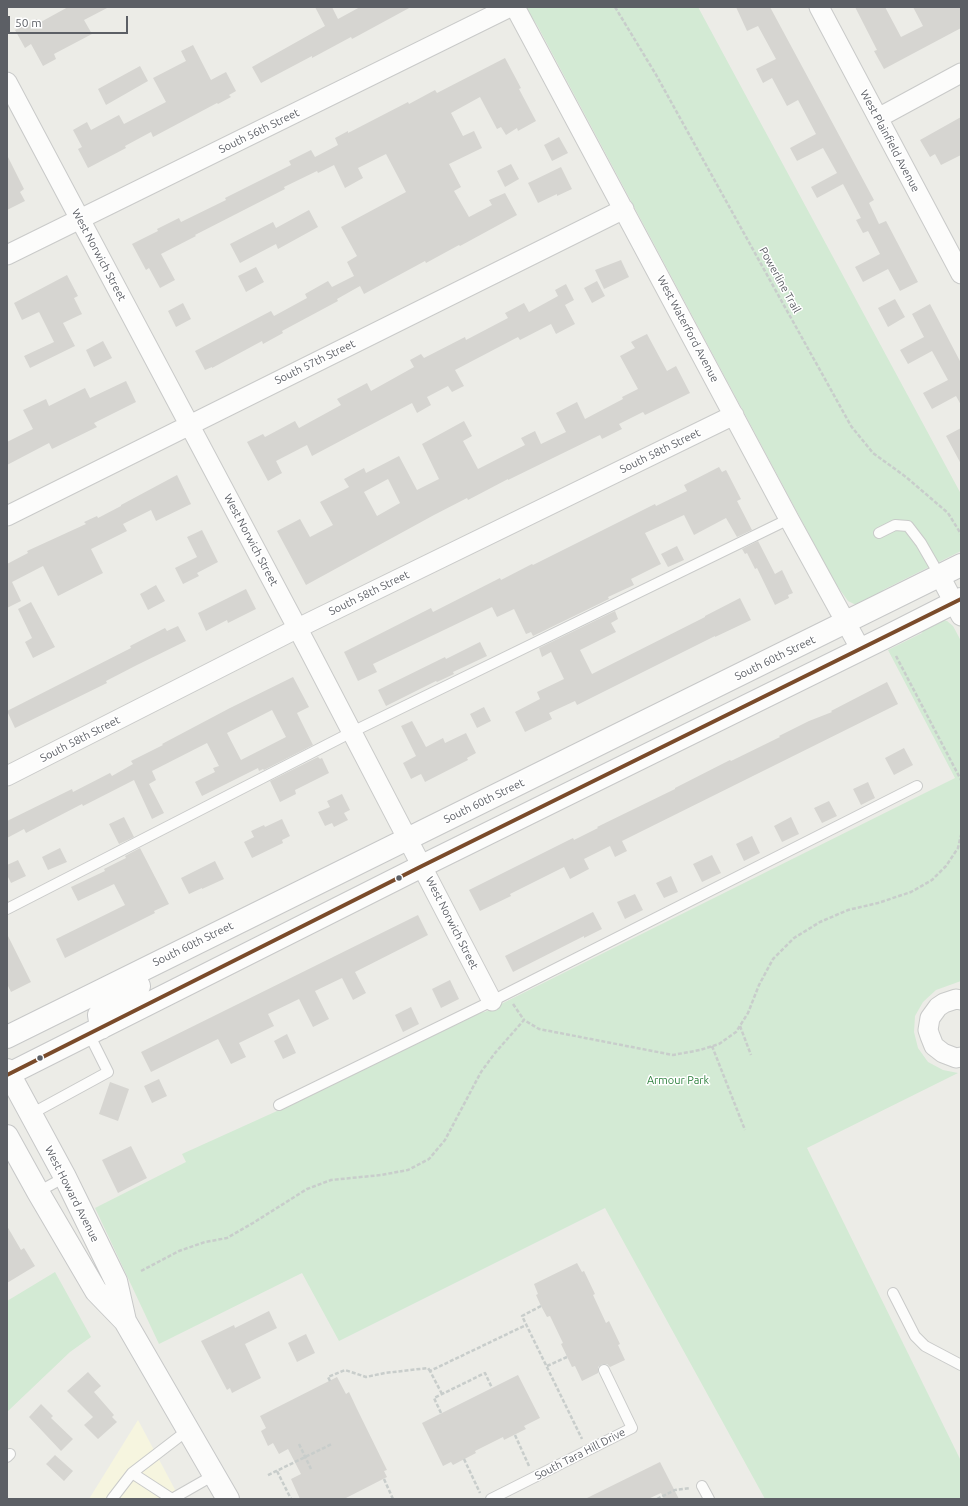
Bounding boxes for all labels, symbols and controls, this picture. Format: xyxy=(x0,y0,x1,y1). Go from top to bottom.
scale bar xyxy=(10,8,130,34)
text: 50 m xyxy=(15,16,42,29)
street label: West Plainfield Avenue xyxy=(858,88,922,194)
street label: South 56th Street xyxy=(217,106,301,156)
street label: West Norwich Street xyxy=(69,207,129,303)
street label: Powerline Trail xyxy=(756,245,804,315)
street label: West Waterford Avenue xyxy=(654,274,722,384)
street label: South 57th Street xyxy=(273,337,357,387)
street label: South 58th Street xyxy=(618,426,702,476)
street label: West Norwich Street xyxy=(221,492,281,588)
street label: South 58th Street xyxy=(327,568,411,618)
street label: South 60th Street xyxy=(733,633,817,683)
street label: South 58th Street xyxy=(38,713,122,765)
street label: South 60th Street xyxy=(442,776,526,826)
unlabelled marker xyxy=(394,873,404,883)
street label: West Norwich Street xyxy=(423,874,481,972)
street label: South 60th Street xyxy=(151,919,235,969)
unlabelled marker xyxy=(35,1053,45,1063)
park label: Armour Park xyxy=(647,1073,709,1087)
street label: West Howard Avenue xyxy=(42,1144,102,1244)
street label: South Tara Hill Drive xyxy=(532,1425,628,1483)

